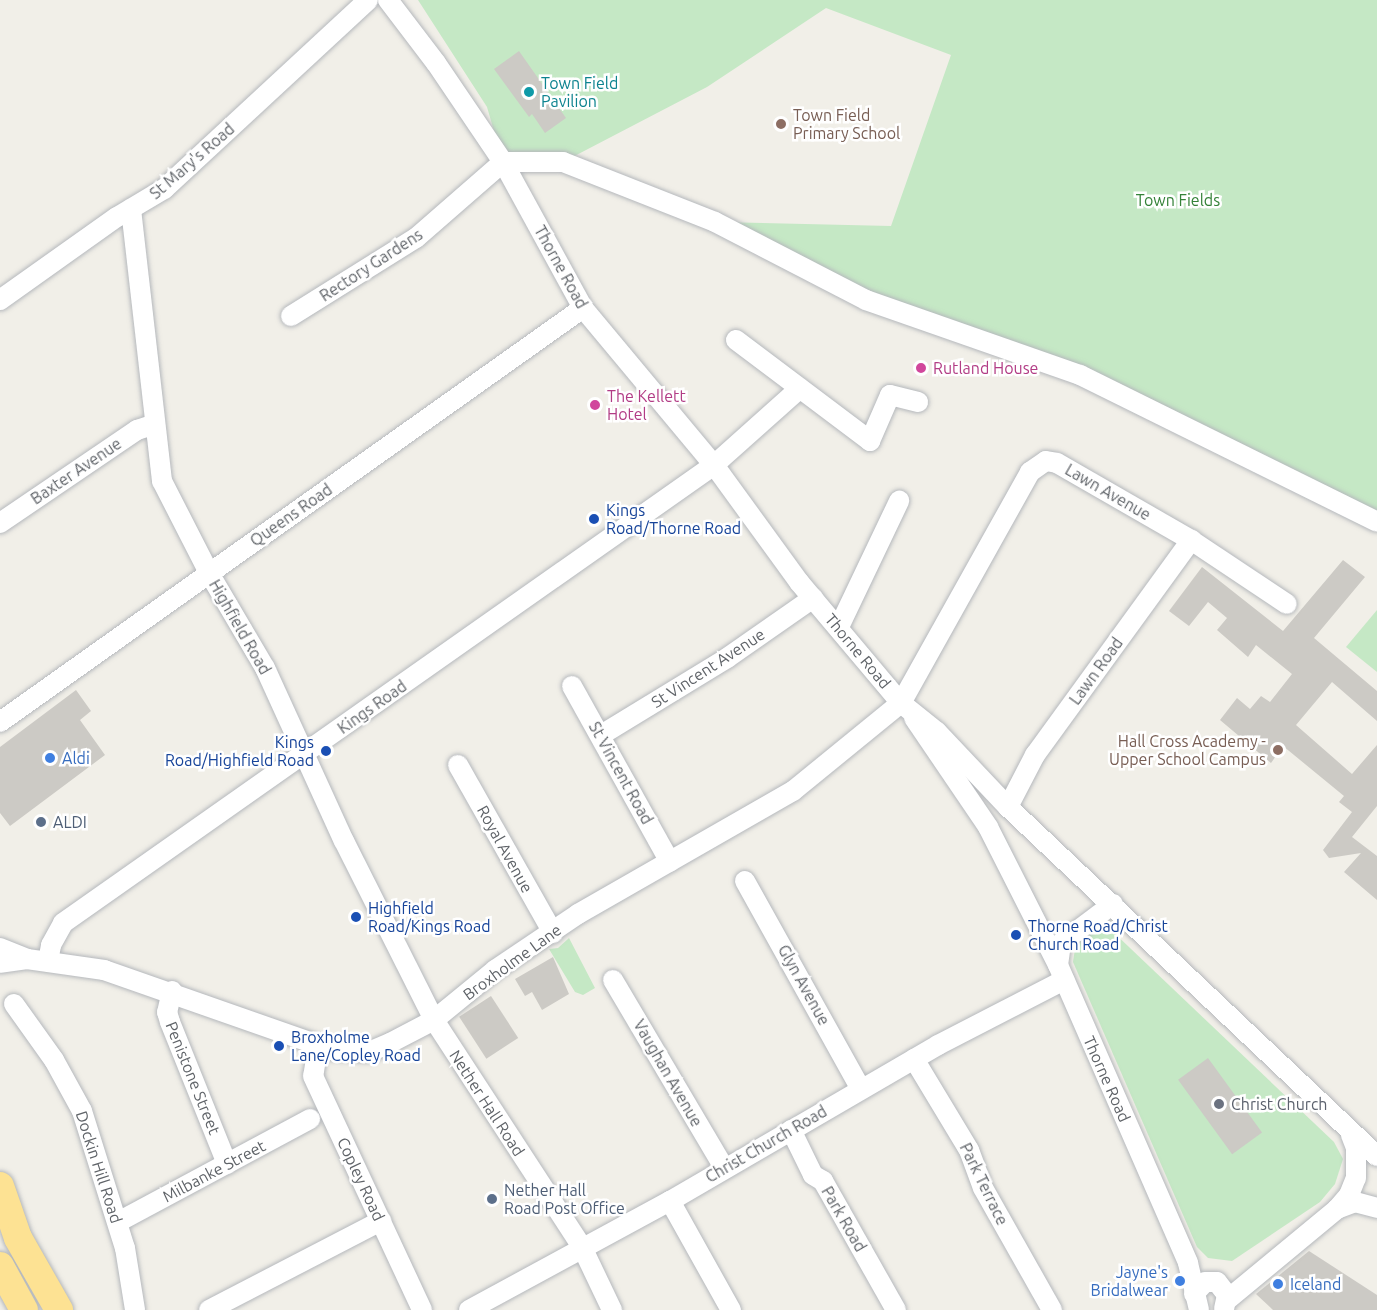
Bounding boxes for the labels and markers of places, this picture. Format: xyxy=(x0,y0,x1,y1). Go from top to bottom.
place label: Town Field Pavilion xyxy=(541,73,618,111)
marker: Town Field Pavilion xyxy=(522,85,536,99)
place label: Town Field Primary School xyxy=(793,105,900,143)
marker: Town Field Primary School xyxy=(774,117,788,131)
place label: Rutland House xyxy=(933,358,1038,378)
marker: Rutland House xyxy=(914,361,928,375)
place label: The Kellett Hotel xyxy=(607,386,686,424)
marker: The Kellett Hotel xyxy=(588,398,602,412)
place label: Kings Road/Thorne Road xyxy=(606,500,741,538)
marker: Kings Road/Thorne Road xyxy=(587,512,601,526)
place label: Hall Cross Academy - Upper School Campus xyxy=(1109,731,1266,769)
place label: Kings Road/Highfield Road xyxy=(165,732,314,770)
marker: Hall Cross Academy - Upper School Campus xyxy=(1271,743,1285,757)
marker: Kings Road/Highfield Road xyxy=(319,744,333,758)
place label: Aldi xyxy=(62,748,90,768)
marker: Aldi xyxy=(43,751,57,765)
place label: ALDI xyxy=(53,812,87,832)
marker: ALDI xyxy=(34,815,48,829)
place label: Highfield Road/Kings Road xyxy=(368,898,491,936)
marker: Highfield Road/Kings Road xyxy=(349,910,363,924)
place label: Thorne Road/Christ Church Road xyxy=(1028,916,1168,954)
marker: Thorne Road/Christ Church Road xyxy=(1009,928,1023,942)
place label: Broxholme Lane/Copley Road xyxy=(291,1027,421,1065)
marker: Broxholme Lane/Copley Road xyxy=(272,1039,286,1053)
place label: Christ Church xyxy=(1231,1094,1327,1114)
marker: Christ Church xyxy=(1212,1097,1226,1111)
place label: Nether Hall Road Post Office xyxy=(504,1180,625,1218)
marker: Nether Hall Road Post Office xyxy=(485,1192,499,1206)
place label: Jayne's Bridalwear xyxy=(1091,1262,1168,1300)
marker: Jayne's Bridalwear xyxy=(1173,1274,1187,1288)
place label: Iceland xyxy=(1290,1274,1341,1294)
marker: Iceland xyxy=(1271,1277,1285,1291)

